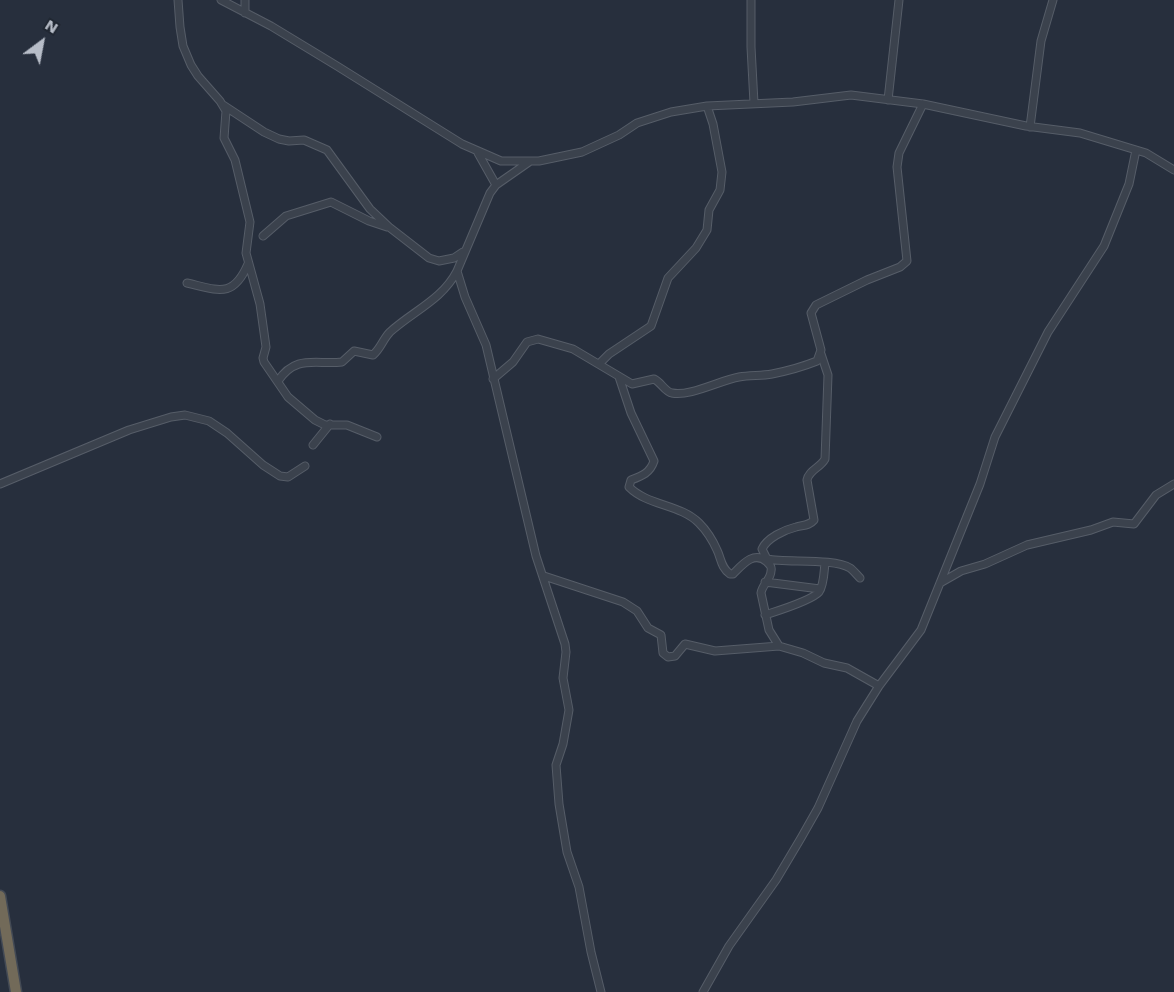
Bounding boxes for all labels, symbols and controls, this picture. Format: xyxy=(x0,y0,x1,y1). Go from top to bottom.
north arrow xyxy=(12,12,72,72)
text: N xyxy=(42,15,62,38)

